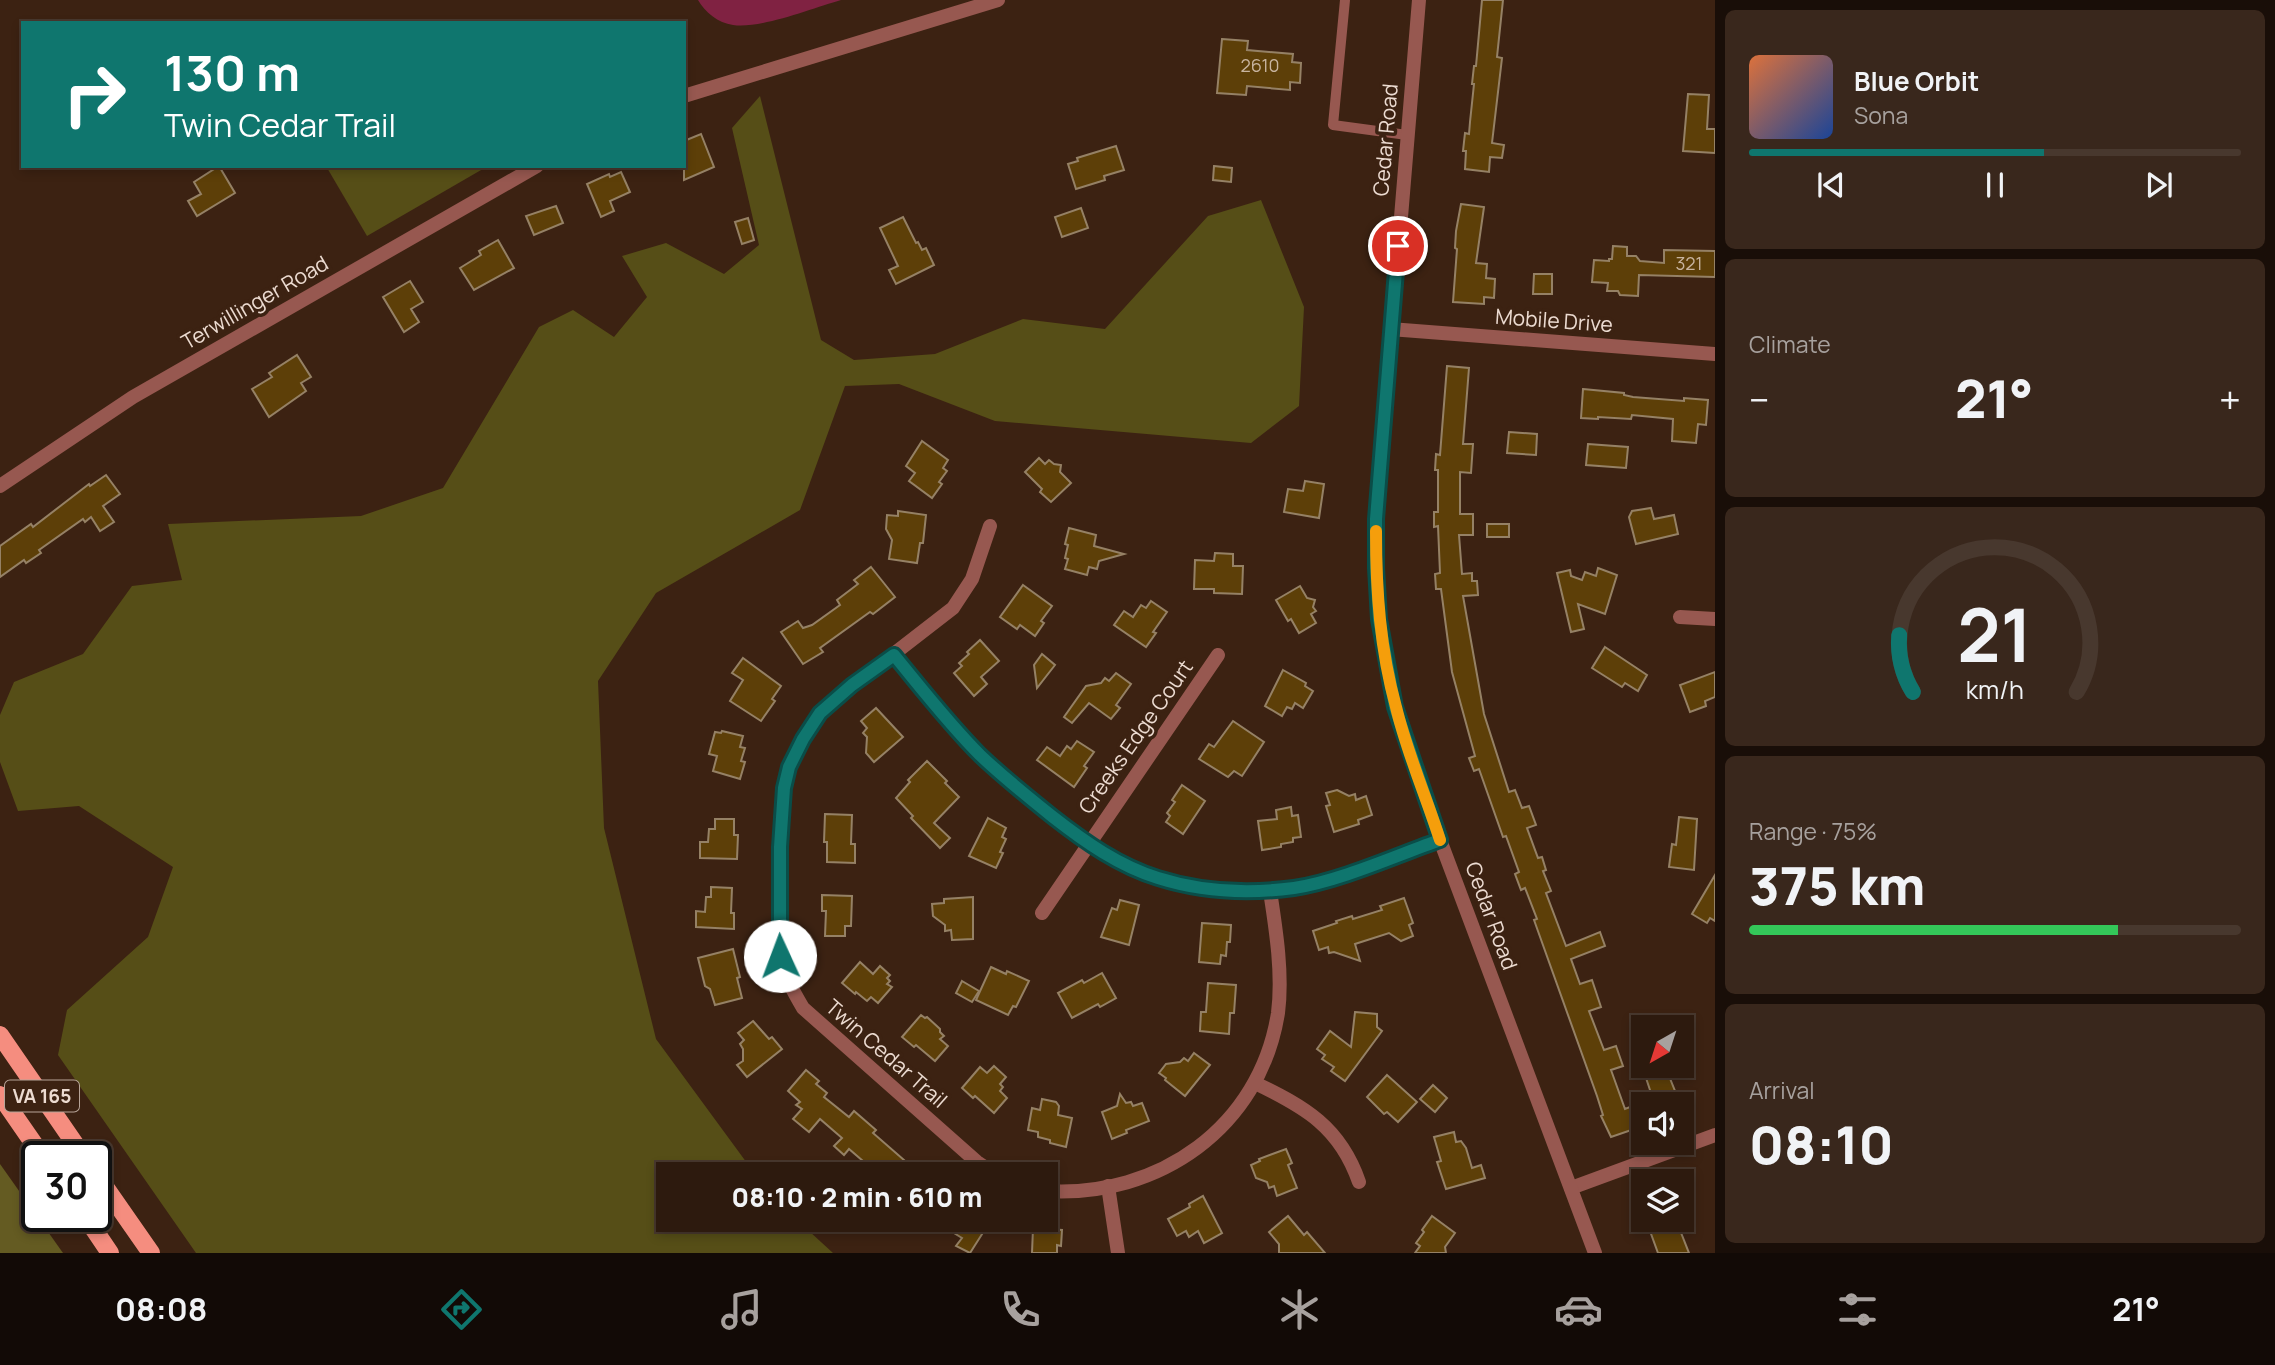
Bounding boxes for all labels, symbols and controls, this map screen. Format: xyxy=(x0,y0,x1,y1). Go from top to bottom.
text: 130 m xyxy=(164,39,300,106)
icon: right xyxy=(49,49,140,140)
house number: 2610 xyxy=(1240,53,1280,77)
text: Blue Orbit xyxy=(1854,63,1979,99)
street label: Cedar Road xyxy=(1366,82,1404,197)
text: Sona xyxy=(1854,99,1908,131)
text: Twin Cedar Trail xyxy=(164,103,396,147)
icon: previous xyxy=(1812,166,1850,204)
icon: pause xyxy=(1976,166,2014,204)
icon: next xyxy=(2140,166,2178,204)
pin xyxy=(1368,216,1428,276)
icon: arrive xyxy=(1379,227,1417,265)
street label: Terwillinger Road xyxy=(176,249,333,356)
house number: 321 xyxy=(1675,251,1703,275)
street label: Mobile Drive xyxy=(1494,302,1614,338)
text: Climate xyxy=(1749,328,1831,360)
text: 21° xyxy=(1955,363,2034,434)
text: − xyxy=(1749,373,1770,425)
text: + xyxy=(2219,373,2241,425)
text: 21 xyxy=(1957,585,2033,685)
street label: Creeks Edge Court xyxy=(1072,654,1199,819)
text: km/h xyxy=(1966,672,2024,707)
text: Range · 75% xyxy=(1749,815,1877,847)
text: 375 km xyxy=(1749,850,1925,921)
street label: Cedar Road xyxy=(1459,858,1524,974)
position arrow xyxy=(743,919,817,993)
street label: Twin Cedar Trail xyxy=(820,993,953,1114)
north arrow xyxy=(1631,1015,1694,1078)
map controls xyxy=(1631,1015,1694,1232)
text: Arrival xyxy=(1749,1074,1815,1106)
road number: VA 165 xyxy=(5,1080,79,1112)
button: sound xyxy=(1631,1092,1694,1155)
text: 08:10 xyxy=(1749,1109,1894,1180)
speed limit sign: 30 xyxy=(21,1141,112,1232)
button: layers xyxy=(1631,1169,1694,1232)
text: 08:10 · 2 min · 610 m xyxy=(732,1179,982,1215)
icon: directions xyxy=(437,1285,486,1334)
icon: music xyxy=(717,1285,766,1334)
icon: phone xyxy=(996,1285,1045,1334)
icon: climate xyxy=(1275,1285,1324,1334)
icon: car xyxy=(1554,1285,1603,1334)
icon: filters xyxy=(1833,1285,1882,1334)
text: 08:08 xyxy=(115,1287,207,1331)
text: 21° xyxy=(2112,1287,2160,1331)

